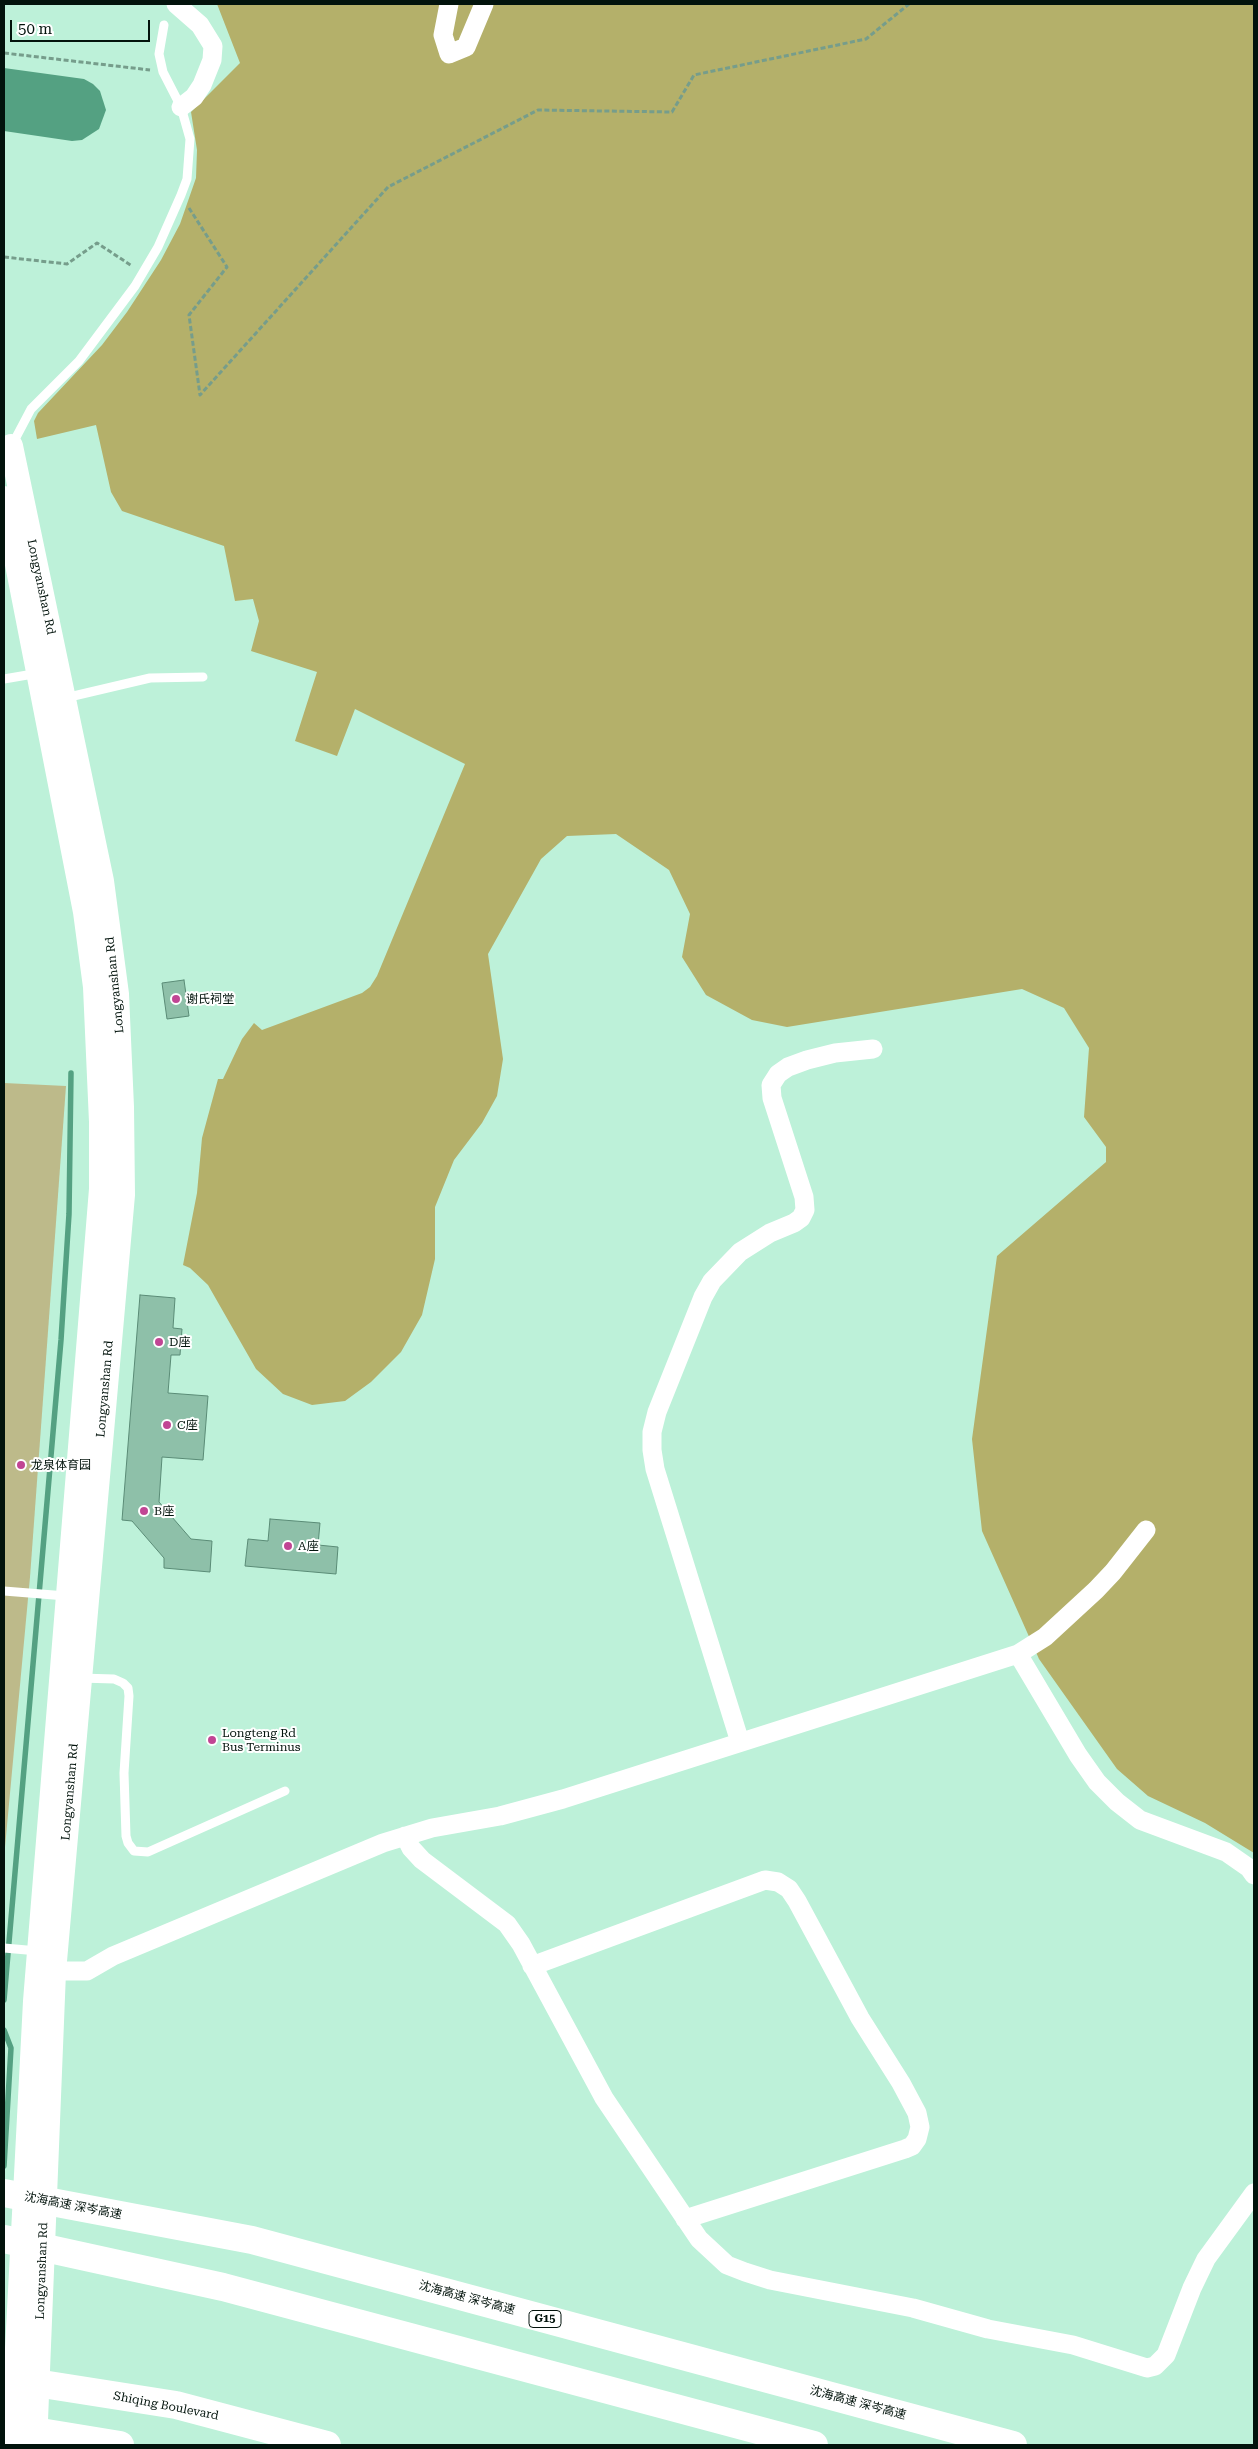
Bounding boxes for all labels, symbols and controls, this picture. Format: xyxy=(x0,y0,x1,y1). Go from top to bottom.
scale bar xyxy=(12,10,152,42)
text: 50 m xyxy=(18,20,52,38)
street label: Longyanshan Rd xyxy=(24,538,58,636)
street label: Longyanshan Rd xyxy=(103,936,127,1034)
place label: 谢氏祠堂 xyxy=(186,992,234,1006)
marker: 谢氏祠堂 xyxy=(170,993,182,1005)
place label: D座 xyxy=(169,1335,190,1349)
marker: D座 xyxy=(153,1336,165,1348)
street label: Longyanshan Rd xyxy=(94,1340,116,1438)
place label: C座 xyxy=(177,1418,198,1432)
marker: C座 xyxy=(161,1419,173,1431)
place label: 龙泉体育园 xyxy=(31,1458,91,1472)
marker: 龙泉体育园 xyxy=(15,1459,27,1471)
place label: B座 xyxy=(154,1504,174,1518)
marker: B座 xyxy=(138,1505,150,1517)
place label: A座 xyxy=(298,1539,318,1553)
marker: A座 xyxy=(282,1540,294,1552)
place label: Longteng Rd Bus Terminus xyxy=(222,1726,300,1754)
marker: Longteng Rd Bus Terminus xyxy=(206,1734,218,1746)
street label: Longyanshan Rd xyxy=(59,1743,81,1841)
street label: 沈海高速 深岑高速 xyxy=(23,2189,123,2223)
street label: Longyanshan Rd xyxy=(33,2222,51,2320)
street label: 沈海高速 深岑高速 xyxy=(417,2278,517,2318)
road number: G15 xyxy=(529,2310,561,2328)
street label: 沈海高速 深岑高速 xyxy=(808,2383,908,2423)
street label: Shiqing Boulevard xyxy=(112,2389,220,2423)

